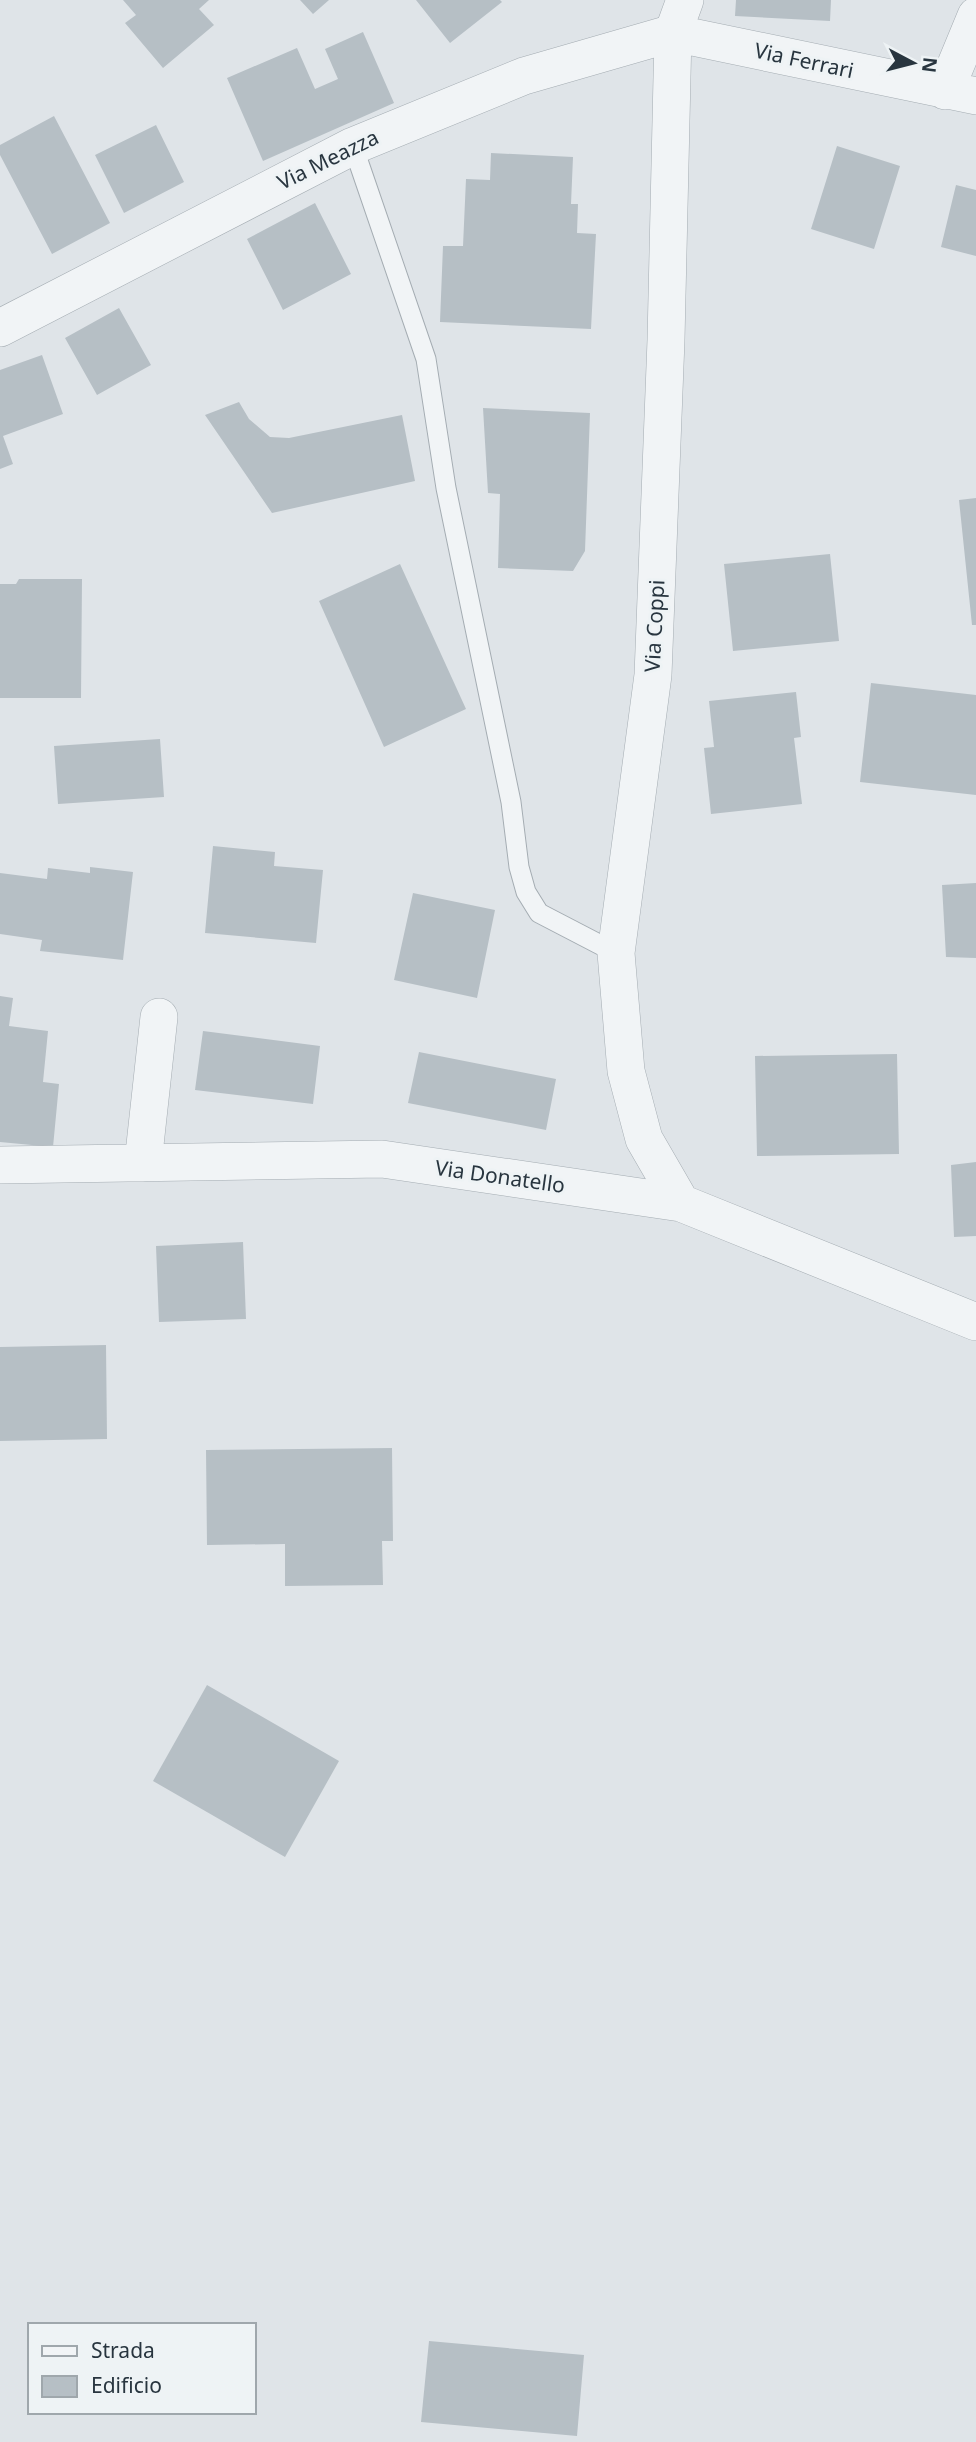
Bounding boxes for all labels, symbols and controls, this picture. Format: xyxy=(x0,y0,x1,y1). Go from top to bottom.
north arrow xyxy=(878,28,948,98)
street label: Via Ferrari xyxy=(752,36,856,84)
text: N xyxy=(916,56,944,74)
street label: Via Meazza xyxy=(272,123,383,196)
street label: Via Coppi xyxy=(638,579,670,673)
street label: Via Donatello xyxy=(433,1153,567,1199)
legend xyxy=(28,2323,256,2414)
text: Strada xyxy=(91,2336,155,2364)
text: Edificio xyxy=(91,2371,162,2399)

